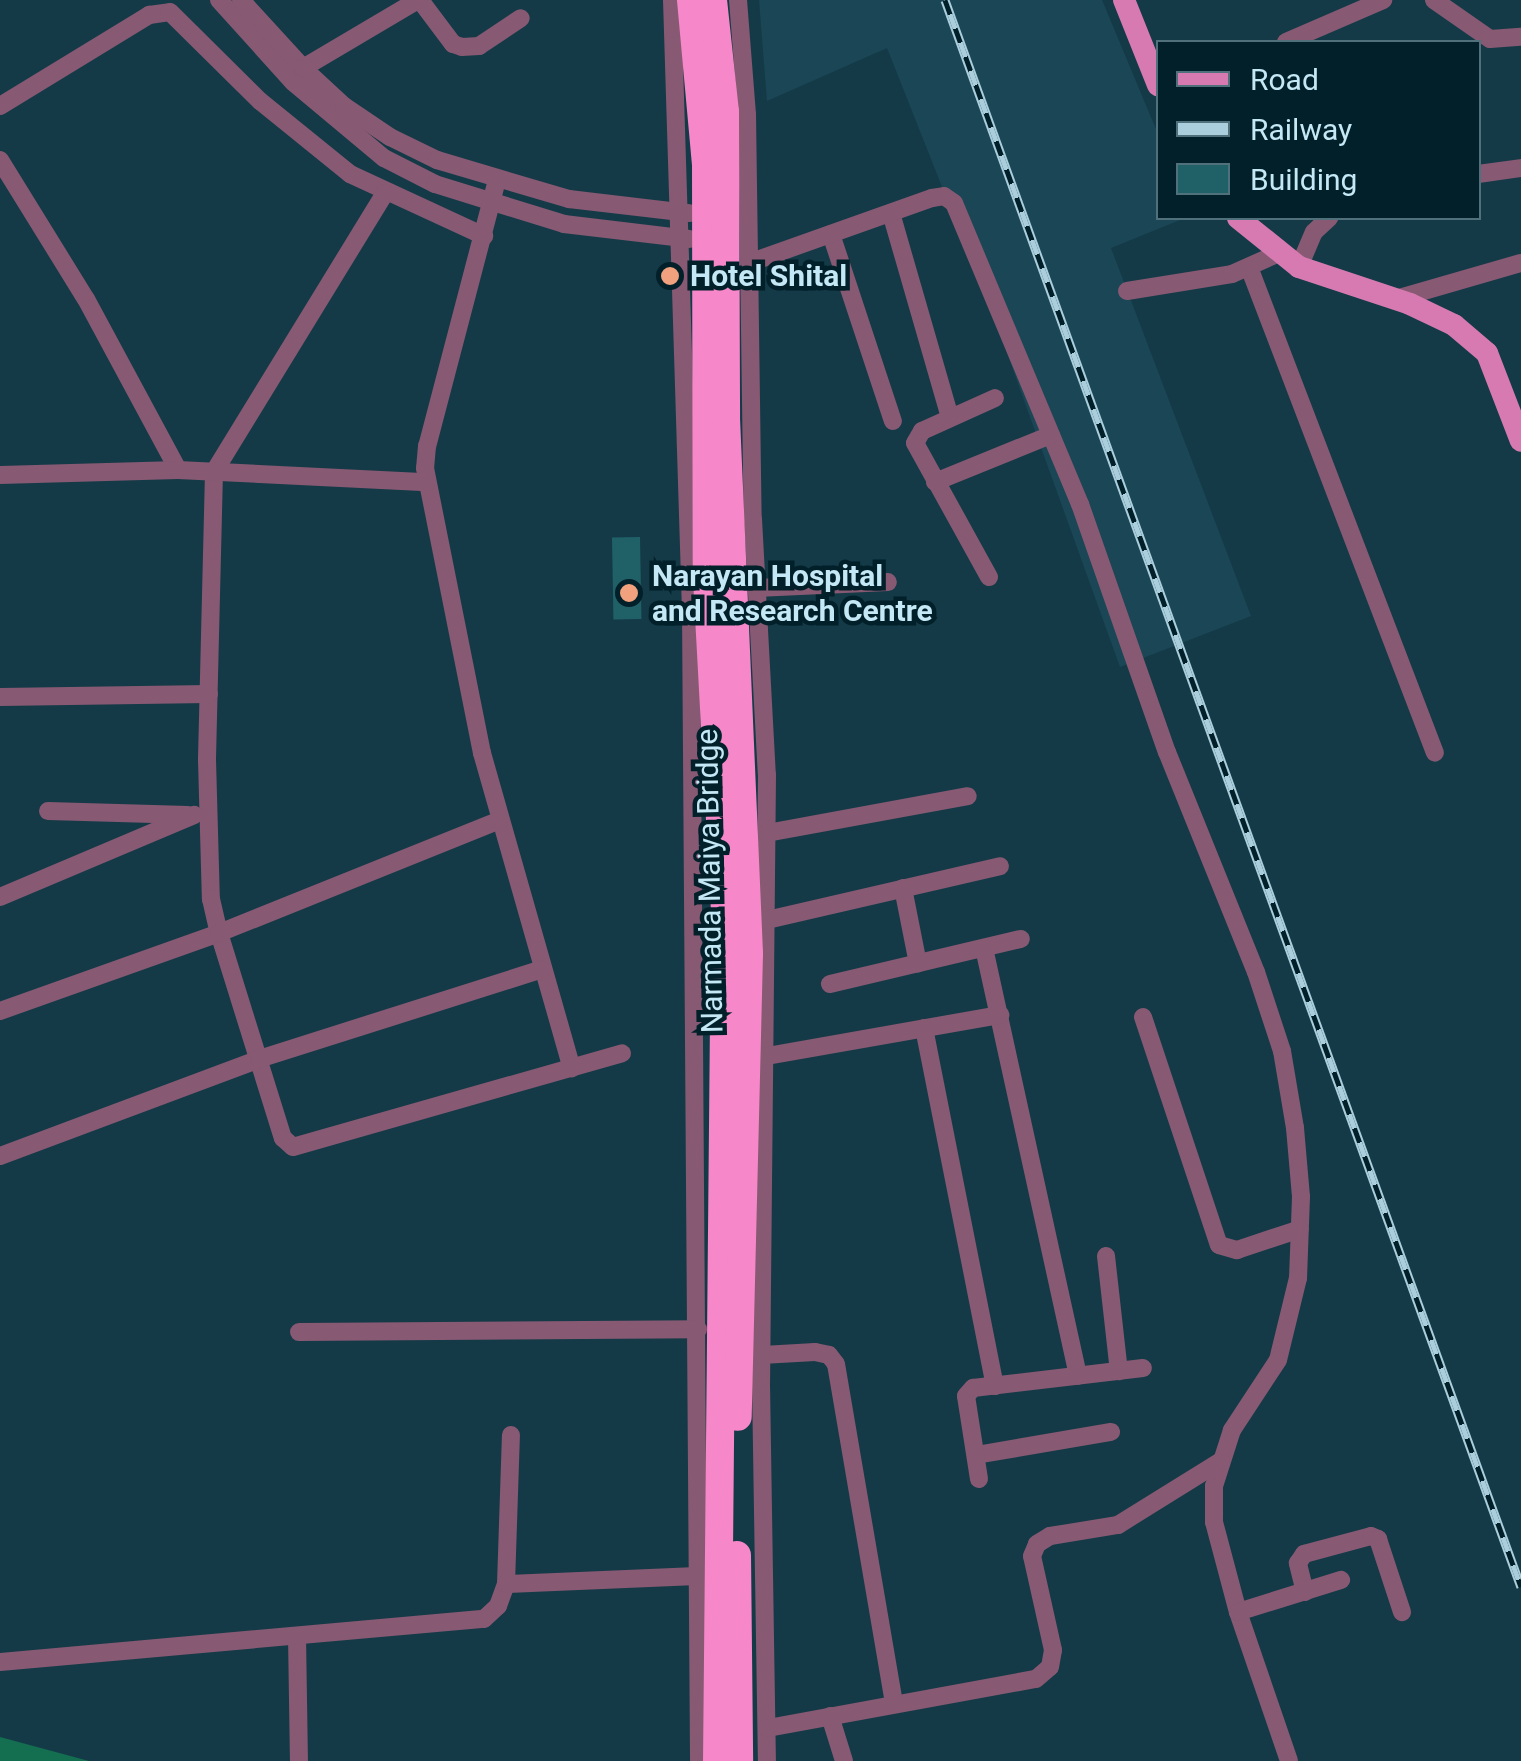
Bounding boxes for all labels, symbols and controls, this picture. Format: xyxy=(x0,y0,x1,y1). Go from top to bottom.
legend xyxy=(1156,40,1481,220)
text: Road xyxy=(1250,62,1319,97)
text: Railway xyxy=(1250,112,1352,147)
text: Building xyxy=(1250,162,1357,197)
place label: Hotel Shital xyxy=(690,258,847,294)
marker: Hotel Shital xyxy=(659,265,681,287)
place label: Narayan Hospital and Research Centre xyxy=(652,558,933,628)
marker: Narayan Hospital and Research Centre xyxy=(616,580,642,606)
street label: Narmada Maiya Bridge xyxy=(689,728,731,1034)

